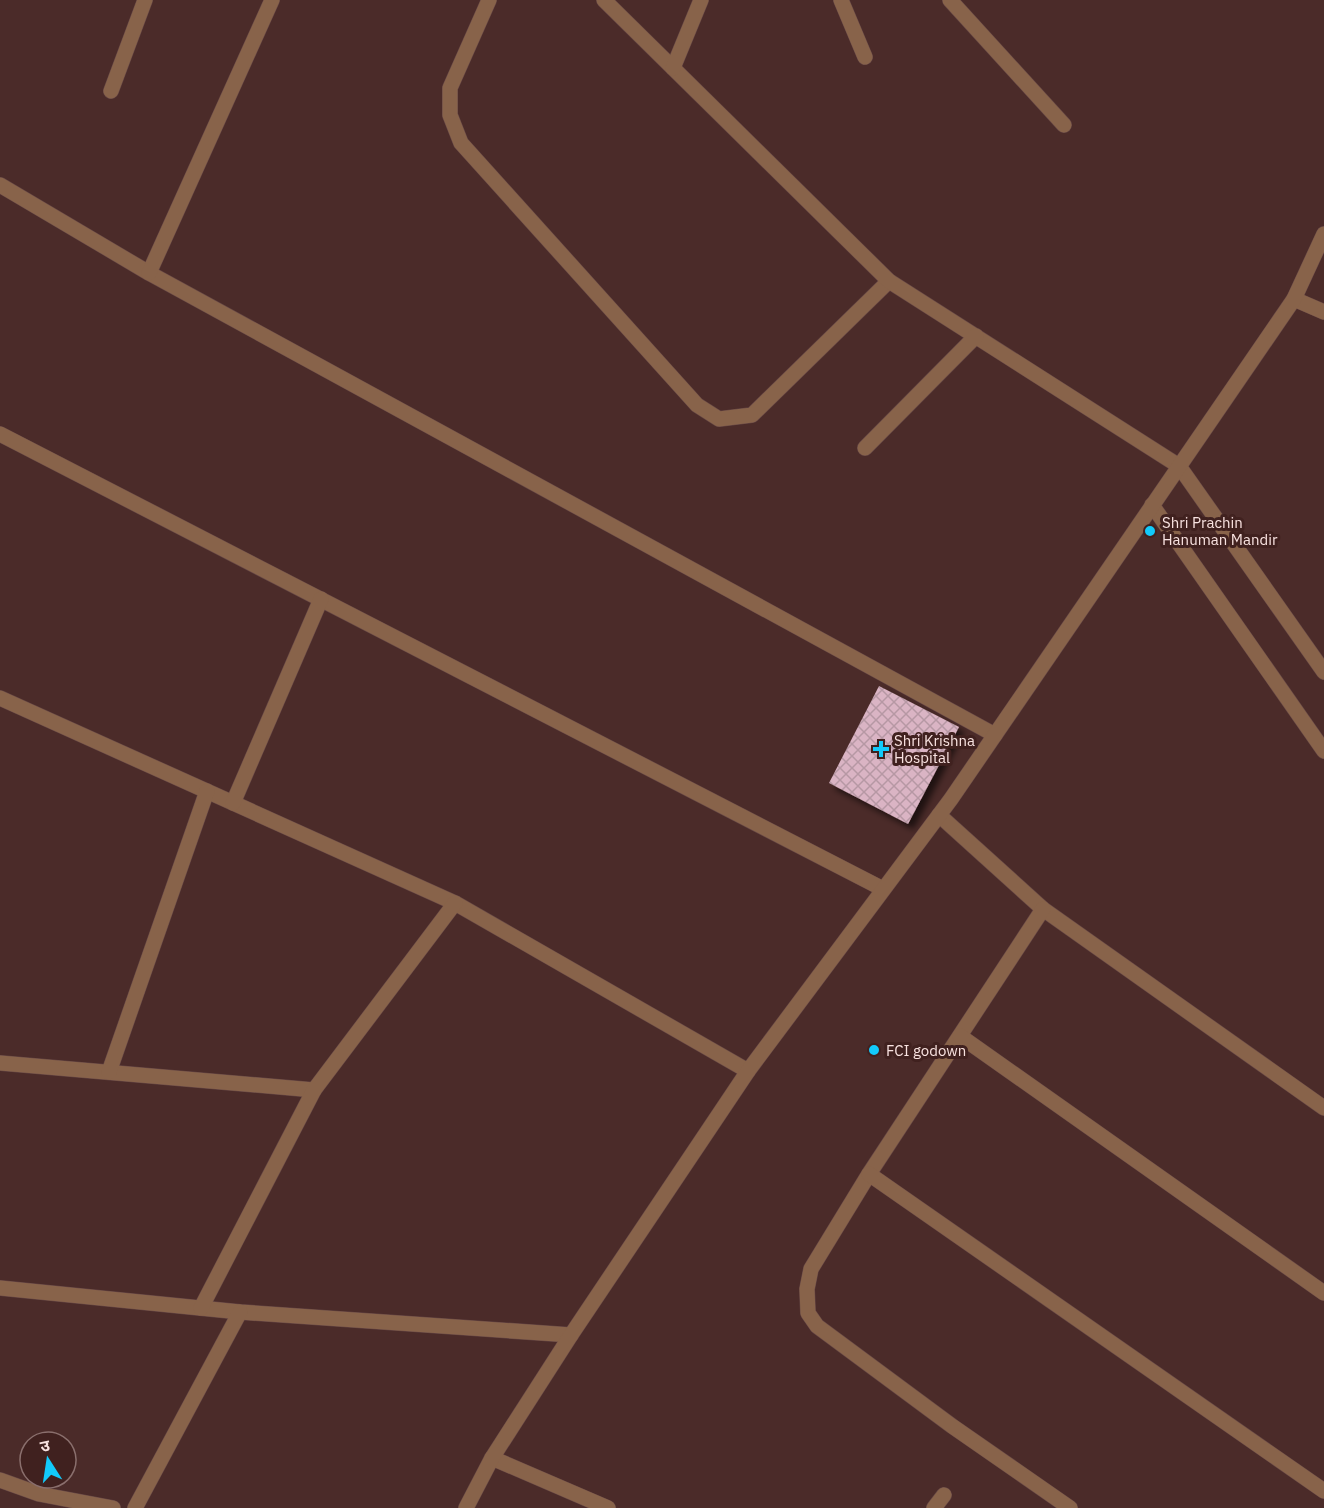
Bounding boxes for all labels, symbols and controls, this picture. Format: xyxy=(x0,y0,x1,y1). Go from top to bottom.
place label: Shri Prachin Hanuman Mandir xyxy=(1162,513,1278,549)
marker: Shri Prachin Hanuman Mandir xyxy=(1143,524,1157,538)
place label: Shri Krishna Hospital xyxy=(894,731,975,767)
marker: Shri Krishna Hospital xyxy=(872,740,890,758)
place label: FCI godown xyxy=(886,1041,966,1060)
marker: FCI godown xyxy=(867,1043,881,1057)
north arrow xyxy=(18,1430,78,1490)
text: उ xyxy=(38,1434,52,1456)

